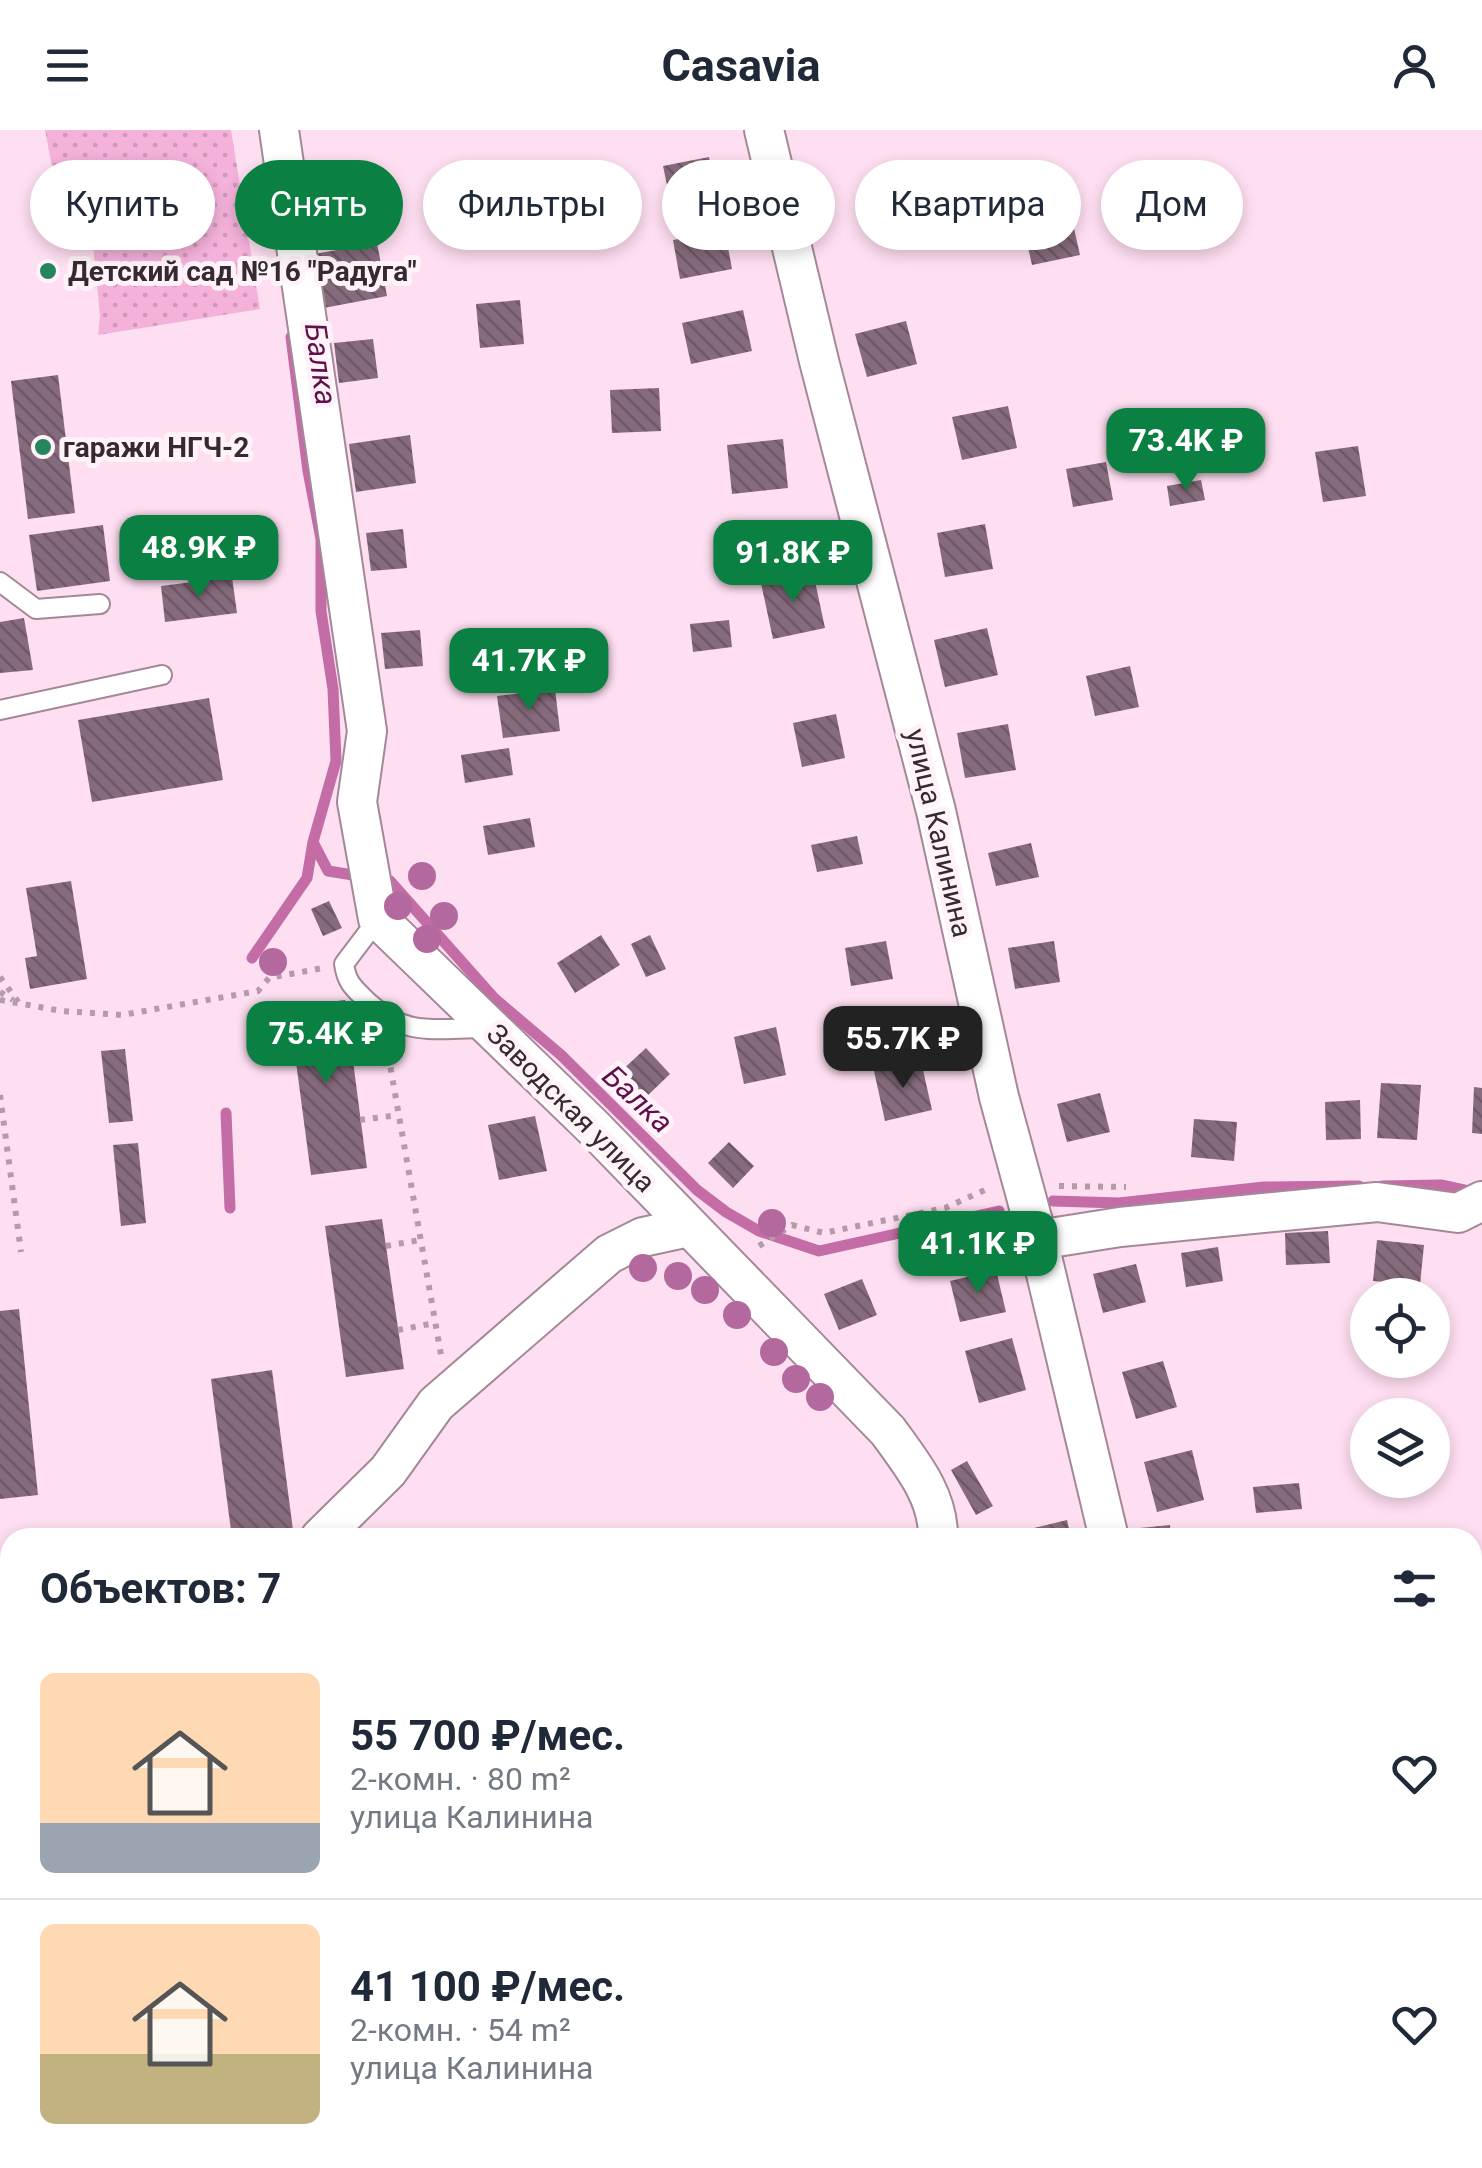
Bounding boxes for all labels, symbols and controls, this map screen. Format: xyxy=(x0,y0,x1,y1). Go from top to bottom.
icon: menu xyxy=(40,38,95,93)
icon: person xyxy=(1387,38,1442,93)
text: Casavia xyxy=(661,39,821,92)
chip: Купить xyxy=(30,160,215,250)
chip: Снять xyxy=(235,160,403,250)
chip: Фильтры xyxy=(423,160,642,250)
chip: Новое xyxy=(662,160,835,250)
chip: Квартира xyxy=(855,160,1081,250)
chip: Дом xyxy=(1101,160,1243,250)
place label: Детский сад №16 "Радуга" xyxy=(68,255,417,288)
marker: Детский сад №16 "Радуга" xyxy=(37,260,59,282)
water label: Балка xyxy=(298,321,344,407)
pin: 73.4K ₽ xyxy=(1094,408,1278,493)
text: 73.4K ₽ xyxy=(1128,421,1244,459)
place label: гаражи НГЧ-2 xyxy=(63,431,249,464)
marker: гаражи НГЧ-2 xyxy=(32,436,54,458)
pin: 48.9K ₽ xyxy=(107,515,291,600)
pin: 91.8K ₽ xyxy=(701,520,885,605)
text: 48.9K ₽ xyxy=(141,528,257,566)
text: 91.8K ₽ xyxy=(735,533,851,571)
pin: 41.7K ₽ xyxy=(437,628,621,713)
text: 41.7K ₽ xyxy=(471,641,587,679)
street label: улица Калинина xyxy=(899,725,979,941)
pin: 75.4K ₽ xyxy=(234,1001,418,1086)
pin: 55.7K ₽ xyxy=(811,1006,995,1091)
text: 75.4K ₽ xyxy=(268,1014,384,1052)
street label: Заводская улица xyxy=(480,1017,662,1199)
text: 55.7K ₽ xyxy=(845,1019,961,1057)
water label: Балка xyxy=(596,1058,680,1140)
pin: 41.1K ₽ xyxy=(886,1211,1070,1296)
text: 41.1K ₽ xyxy=(920,1224,1036,1262)
map controls xyxy=(1350,1278,1450,1498)
button: locate xyxy=(1350,1278,1450,1378)
button: layers xyxy=(1350,1398,1450,1498)
icon: filters xyxy=(1387,1561,1442,1616)
text: Объектов: 7 xyxy=(40,1564,281,1613)
text: 55 700 ₽/мес. xyxy=(350,1711,625,1760)
icon: home xyxy=(120,1713,240,1833)
icon: heart xyxy=(1387,1746,1442,1801)
text: 2-комн. · 80 m² xyxy=(350,1760,571,1798)
text: улица Калинина xyxy=(350,1798,594,1836)
text: 41 100 ₽/мес. xyxy=(350,1962,625,2011)
icon: home xyxy=(120,1964,240,2084)
icon: heart xyxy=(1387,1997,1442,2052)
text: 2-комн. · 54 m² xyxy=(350,2011,571,2049)
text: улица Калинина xyxy=(350,2049,594,2087)

